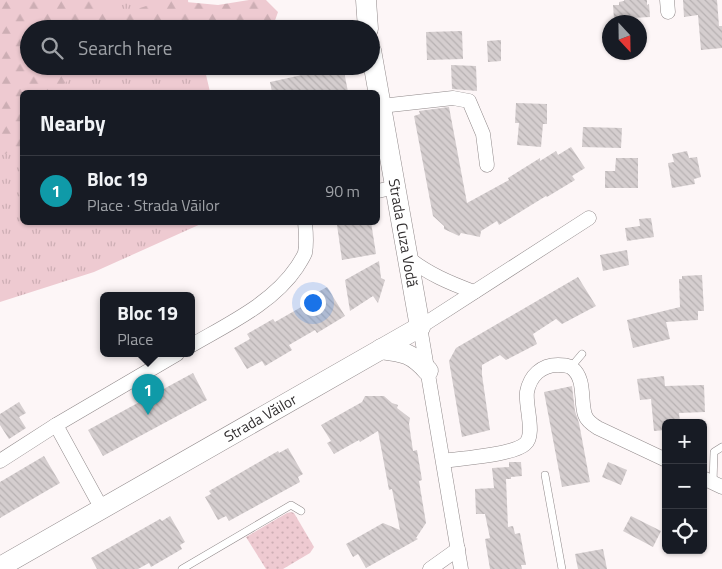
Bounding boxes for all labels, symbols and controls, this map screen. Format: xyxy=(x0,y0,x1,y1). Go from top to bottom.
north arrow xyxy=(602,15,647,60)
search box xyxy=(20,20,380,75)
text: Search here xyxy=(78,33,172,62)
icon: search xyxy=(38,34,66,62)
text: Nearby xyxy=(40,107,105,139)
text: Bloc 19 xyxy=(87,164,148,193)
street label: Strada Cuza Vodă xyxy=(383,177,424,290)
text: 1 xyxy=(52,179,60,203)
text: 90 m xyxy=(325,179,360,203)
text: Place · Strada Văilor xyxy=(87,193,219,217)
your location xyxy=(300,290,326,316)
popup xyxy=(100,292,195,357)
text: Bloc 19 xyxy=(117,298,178,327)
text: Place xyxy=(117,327,153,351)
pin: 1 xyxy=(132,374,164,415)
street label: Strada Văilor xyxy=(220,388,301,448)
map controls xyxy=(662,419,707,554)
button: + xyxy=(662,419,707,464)
button: − xyxy=(662,464,707,509)
button: locate xyxy=(662,509,707,554)

